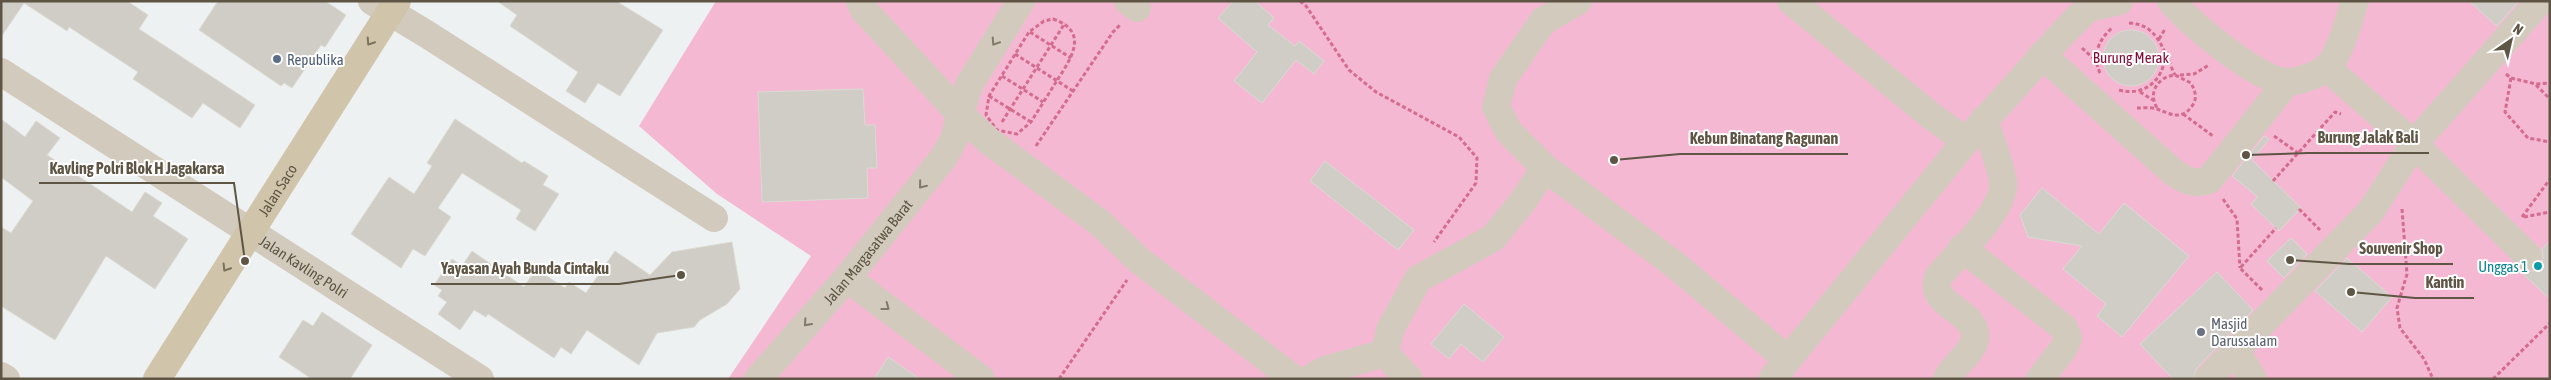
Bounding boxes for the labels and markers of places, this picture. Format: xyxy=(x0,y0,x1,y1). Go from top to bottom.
place label: Republika xyxy=(287,51,344,68)
marker: Republika xyxy=(271,53,283,65)
callout: Burung Jalak Bali xyxy=(2308,122,2429,153)
callout: Kebun Binatang Ragunan xyxy=(1680,123,1848,154)
callout: Kavling Polri Blok H Jagakarsa xyxy=(39,152,234,183)
callout: Souvenir Shop xyxy=(2349,233,2453,264)
callout: Yayasan Ayah Bunda Cintaku xyxy=(431,253,619,284)
place label: Unggas 1 xyxy=(2478,258,2528,275)
marker: Unggas 1 xyxy=(2532,260,2544,272)
callout: Kantin xyxy=(2415,267,2474,298)
place label: Masjid Darussalam xyxy=(2211,315,2277,349)
marker: Masjid Darussalam xyxy=(2195,326,2207,338)

